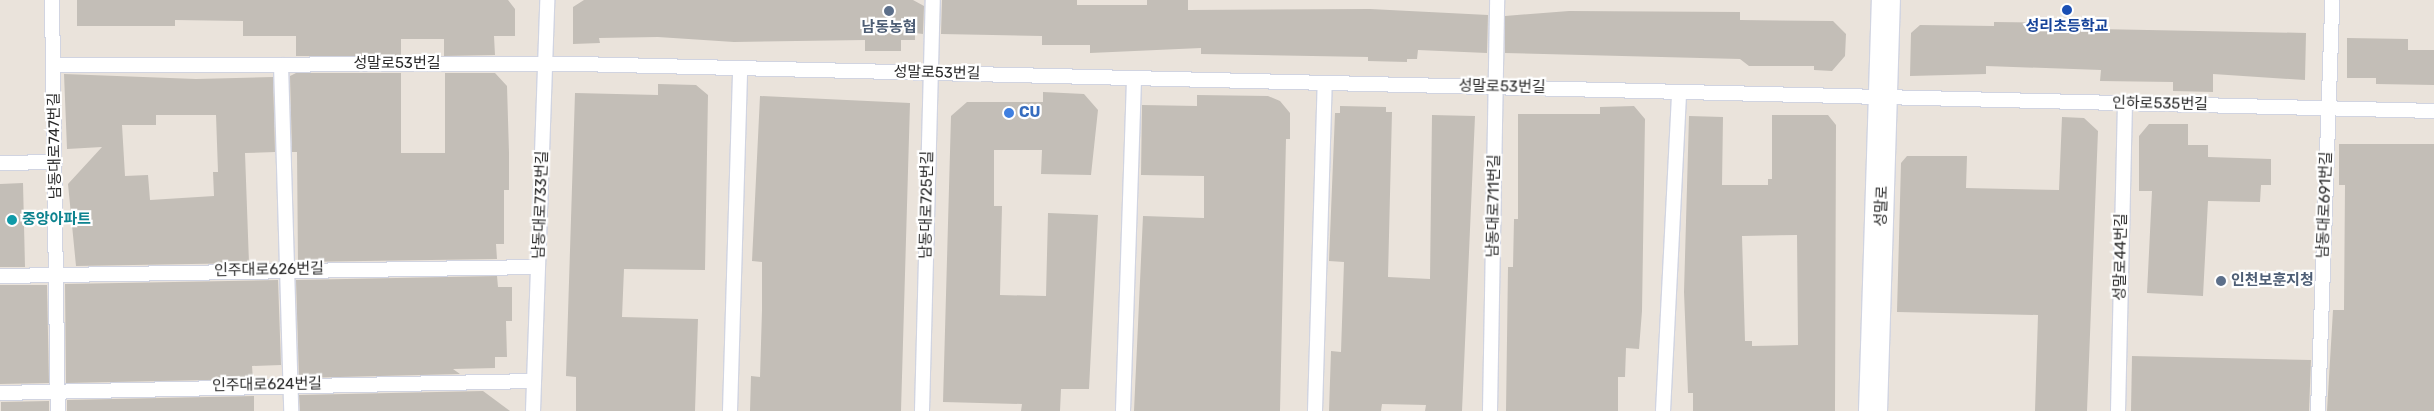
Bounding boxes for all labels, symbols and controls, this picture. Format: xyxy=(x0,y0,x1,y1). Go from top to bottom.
marker: 성리초등학교 xyxy=(2061,4,2073,16)
marker: 남동농협 xyxy=(883,5,895,17)
place label: 성리초등학교 xyxy=(2026,18,2108,36)
place label: 남동농협 xyxy=(861,19,917,37)
street label: 성말로53번길 xyxy=(354,55,440,73)
street label: 성말로53번길 xyxy=(893,63,981,83)
street label: 성말로53번길 xyxy=(1458,77,1546,97)
street label: 남동대로747번길 xyxy=(45,92,65,200)
street label: 인하로535번길 xyxy=(2112,94,2208,114)
place label: CU xyxy=(1019,104,1040,122)
marker: CU xyxy=(1003,107,1015,119)
street label: 남동대로733번길 xyxy=(530,150,552,260)
street label: 남동대로725번길 xyxy=(917,151,937,259)
street label: 남동대로691번길 xyxy=(2314,151,2336,259)
street label: 남동대로711번길 xyxy=(1484,154,1504,258)
street label: 성말로 xyxy=(1872,185,1892,227)
place label: 중앙아파트 xyxy=(22,211,91,229)
street label: 성말로44번길 xyxy=(2111,213,2131,301)
marker: 중앙아파트 xyxy=(6,214,18,226)
street label: 인주대로626번길 xyxy=(214,260,324,280)
place label: 인천보훈지청 xyxy=(2231,272,2314,290)
marker: 인천보훈지청 xyxy=(2215,275,2227,287)
street label: 인주대로624번길 xyxy=(212,375,322,395)

